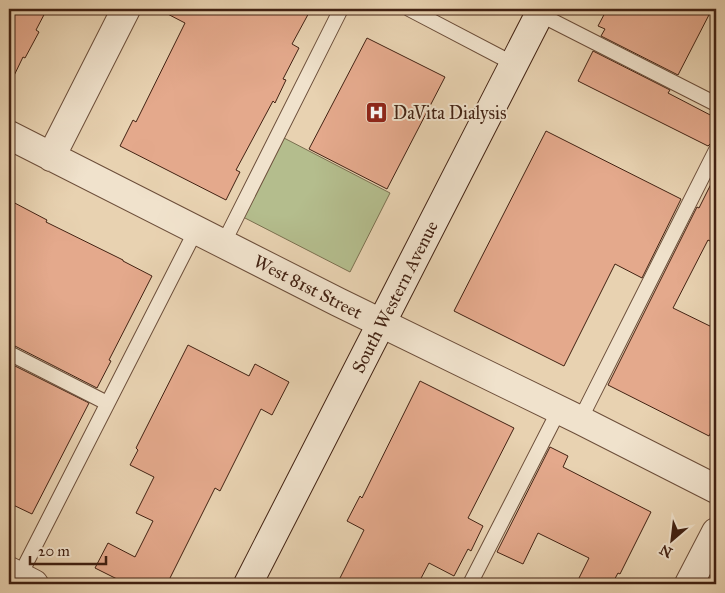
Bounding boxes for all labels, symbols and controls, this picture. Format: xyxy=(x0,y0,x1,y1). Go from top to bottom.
hospital icon: DaVita Dialysis xyxy=(365,101,389,125)
place label: DaVita Dialysis xyxy=(393,102,507,124)
street label: South Western Avenue xyxy=(347,217,443,377)
street label: West 81st Street xyxy=(250,250,367,324)
north arrow xyxy=(648,516,698,566)
scale bar xyxy=(30,533,106,565)
text: N xyxy=(657,541,675,561)
text: 20 m xyxy=(38,542,70,560)

